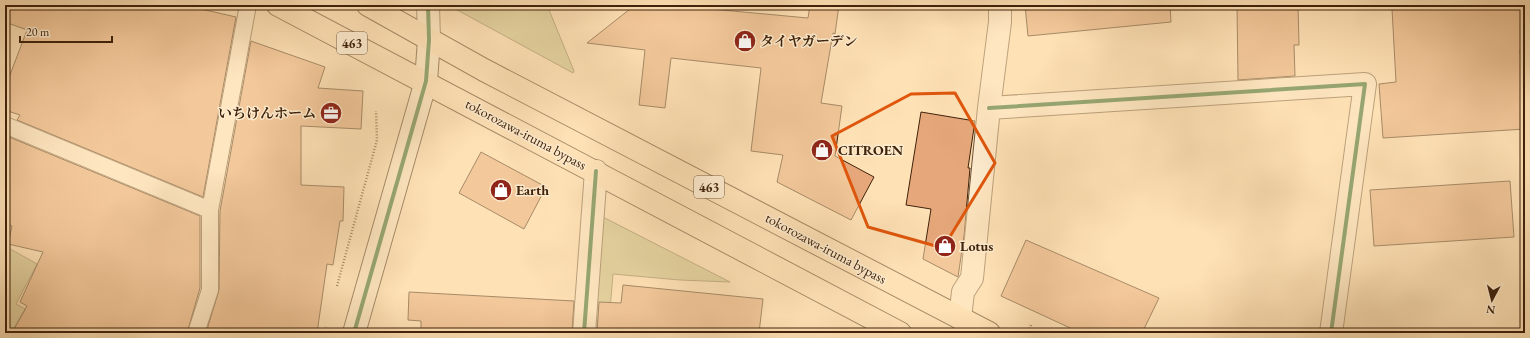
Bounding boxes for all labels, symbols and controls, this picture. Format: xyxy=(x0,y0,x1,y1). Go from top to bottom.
scale bar xyxy=(20,18,112,44)
text: 20 m xyxy=(26,24,50,40)
shop icon: タイヤガーデン xyxy=(732,28,758,54)
road number: 463 xyxy=(337,32,367,54)
place label: タイヤガーデン xyxy=(760,32,857,50)
street label: tokorozawa-iruma bypass xyxy=(462,94,590,174)
office icon: いちけんホーム xyxy=(318,100,344,126)
place label: いちけんホーム xyxy=(218,104,316,122)
shop icon: CITROEN xyxy=(809,137,835,163)
place label: CITROEN xyxy=(838,141,904,159)
road number: 463 xyxy=(694,176,724,198)
shop icon: Earth xyxy=(488,177,514,203)
place label: Earth xyxy=(516,181,549,199)
street label: tokorozawa-iruma bypass xyxy=(762,208,890,288)
shop icon: Lotus xyxy=(932,233,958,259)
place label: Lotus xyxy=(960,237,993,255)
north arrow xyxy=(1472,280,1512,320)
text: N xyxy=(1485,302,1496,317)

